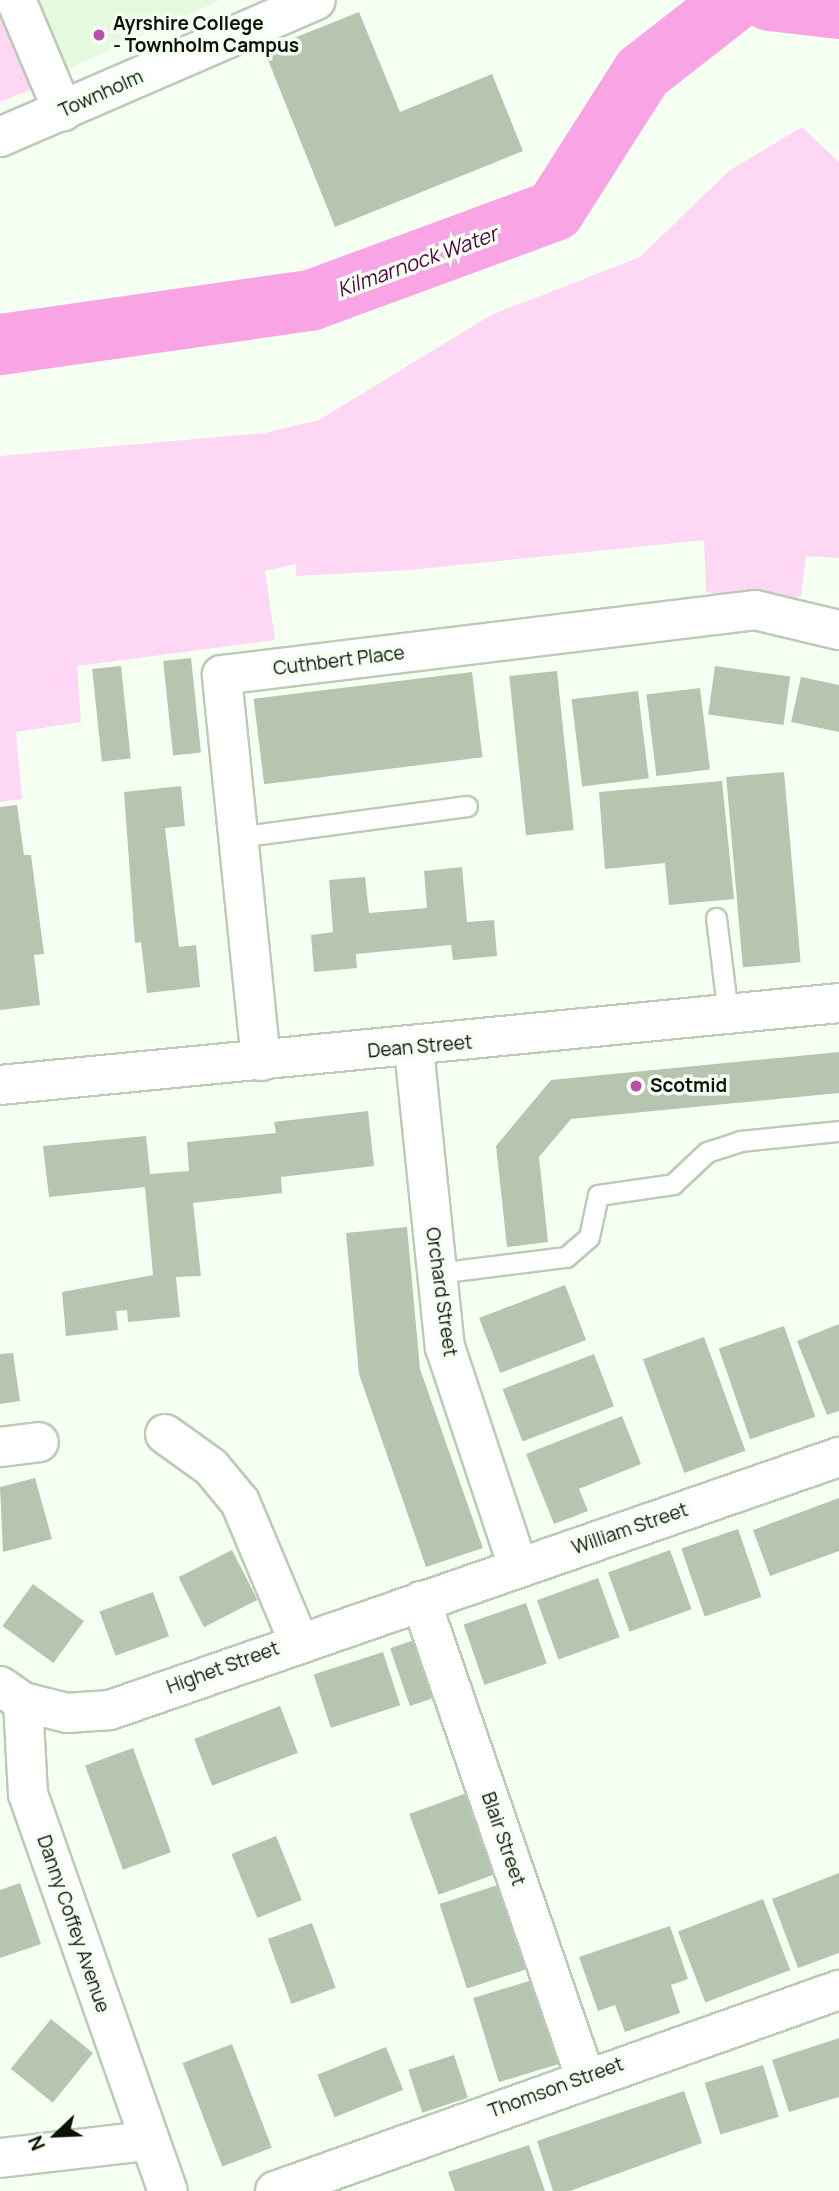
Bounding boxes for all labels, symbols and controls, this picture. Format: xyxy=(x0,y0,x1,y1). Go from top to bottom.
place label: Ayrshire College - Townholm Campus xyxy=(113,13,299,57)
marker: Ayrshire College - Townholm Campus xyxy=(91,27,107,43)
street label: Townholm xyxy=(55,65,147,123)
water label: Kilmarnock Water xyxy=(333,220,501,302)
street label: Cuthbert Place xyxy=(272,642,406,680)
street label: Dean Street xyxy=(367,1031,473,1063)
place label: Scotmid xyxy=(650,1075,727,1097)
marker: Scotmid xyxy=(628,1078,644,1094)
street label: Orchard Street xyxy=(421,1226,461,1358)
street label: William Street xyxy=(569,1498,691,1560)
street label: Highet Street xyxy=(164,1637,282,1699)
street label: Blair Street xyxy=(476,1789,530,1889)
street label: Danny Coffey Avenue xyxy=(32,1832,114,2016)
street label: Thomson Street xyxy=(485,2053,627,2123)
north arrow xyxy=(21,2100,91,2170)
text: N xyxy=(22,2132,51,2155)

